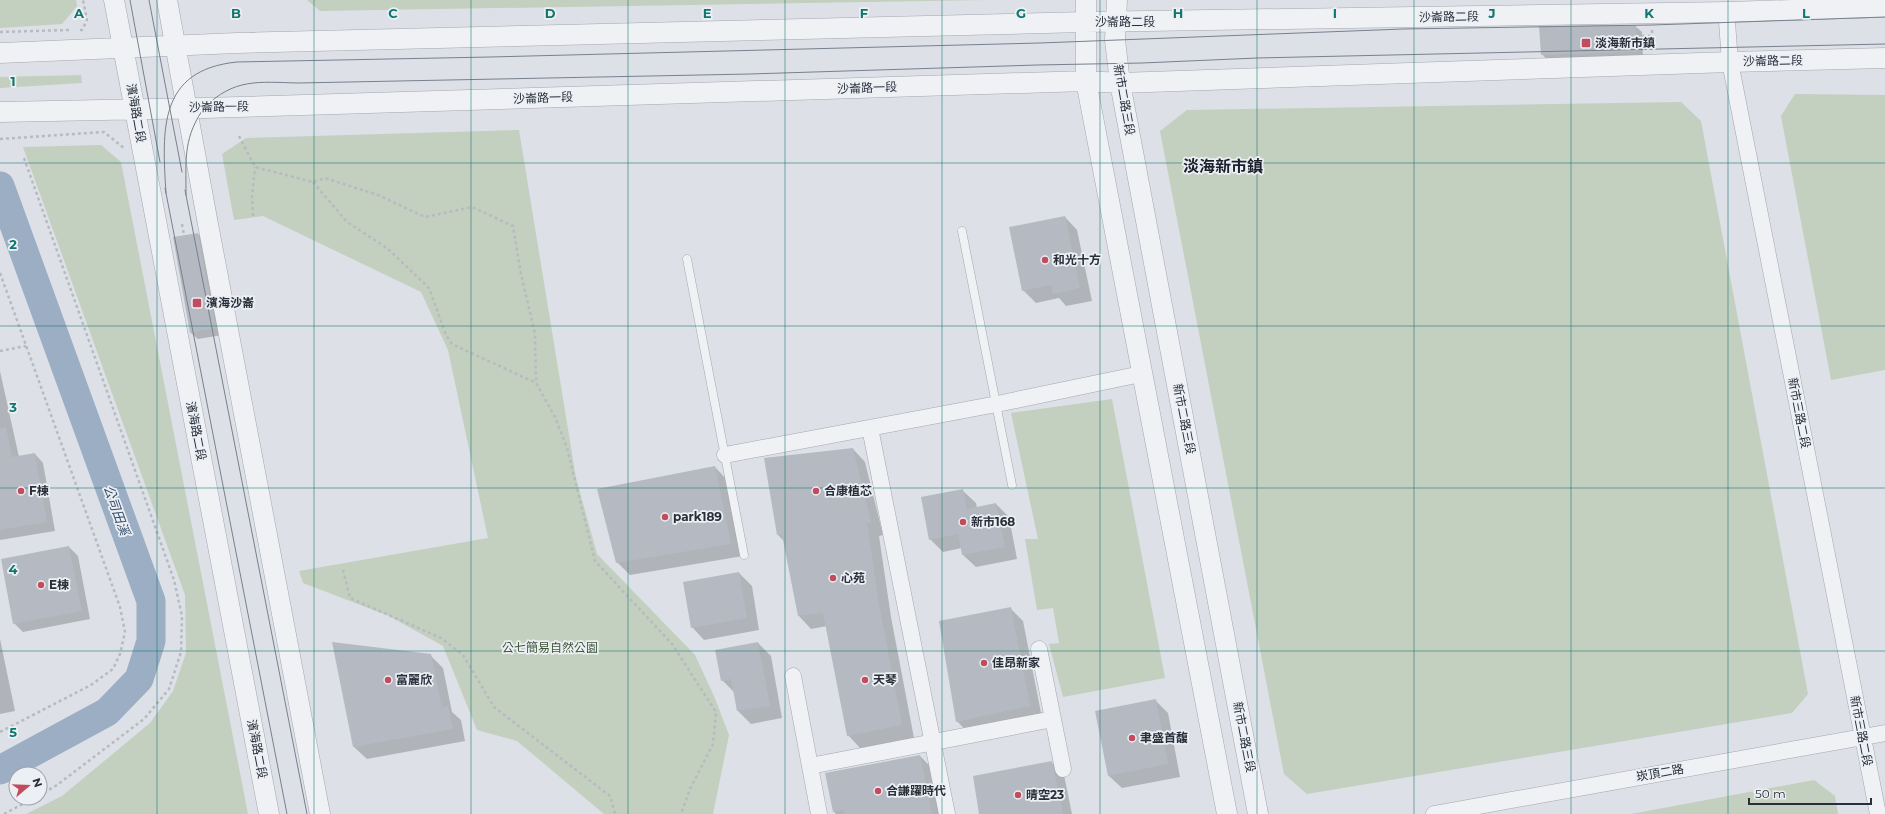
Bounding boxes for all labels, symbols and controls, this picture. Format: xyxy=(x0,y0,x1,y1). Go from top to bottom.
text: A xyxy=(73,5,85,21)
text: B xyxy=(231,5,241,21)
text: C xyxy=(388,5,398,21)
text: D xyxy=(545,5,556,21)
text: E xyxy=(703,5,712,21)
text: F xyxy=(860,5,868,21)
text: G xyxy=(1016,5,1026,21)
text: H xyxy=(1173,5,1183,21)
text: I xyxy=(1333,5,1337,21)
text: J xyxy=(1487,5,1496,21)
text: K xyxy=(1644,5,1654,21)
text: L xyxy=(1802,5,1810,21)
street label: 沙崙路二段 xyxy=(1419,8,1479,25)
street label: 沙崙路二段 xyxy=(1095,14,1155,29)
place label: 淡海新市鎮 xyxy=(1595,35,1655,50)
marker: 淡海新市鎮 xyxy=(1580,37,1592,49)
street label: 沙崙路二段 xyxy=(1743,52,1803,69)
street label: 新市二路三段 xyxy=(1111,63,1138,137)
text: 1 xyxy=(10,73,16,89)
street label: 沙崙路一段 xyxy=(837,79,897,96)
street label: 濱海路二段 xyxy=(124,82,149,144)
street label: 沙崙路一段 xyxy=(513,89,573,106)
street label: 沙崙路一段 xyxy=(189,98,249,115)
district label: 淡海新市鎮 xyxy=(1183,157,1263,176)
text: 2 xyxy=(9,236,17,252)
place label: 和光十方 xyxy=(1053,252,1101,267)
marker: 和光十方 xyxy=(1040,255,1050,265)
place label: 濱海沙崙 xyxy=(206,295,254,310)
marker: 濱海沙崙 xyxy=(191,297,203,309)
street label: 新市三路二段 xyxy=(1785,376,1814,450)
street label: 新市二路三段 xyxy=(1170,382,1199,456)
text: 3 xyxy=(8,399,17,415)
street label: 濱海路二段 xyxy=(183,400,210,462)
place label: F棟 xyxy=(29,483,49,498)
water label: 公司田溪 xyxy=(101,483,134,539)
place label: 合康植芯 xyxy=(824,483,872,498)
marker: F棟 xyxy=(16,486,26,496)
marker: 合康植芯 xyxy=(811,486,821,496)
place label: park189 xyxy=(673,509,722,524)
marker: park189 xyxy=(660,512,670,522)
place label: 新市168 xyxy=(971,514,1015,529)
marker: 新市168 xyxy=(958,517,968,527)
text: 4 xyxy=(9,561,18,577)
place label: 心苑 xyxy=(841,570,865,585)
marker: 心苑 xyxy=(828,573,838,583)
place label: E棟 xyxy=(49,577,69,592)
marker: E棟 xyxy=(36,580,46,590)
park label: 公七簡易自然公園 xyxy=(502,640,598,655)
place label: 佳昂新家 xyxy=(992,655,1040,670)
marker: 佳昂新家 xyxy=(979,658,989,668)
place label: 富麗欣 xyxy=(396,672,433,687)
place label: 天琴 xyxy=(873,672,897,687)
marker: 富麗欣 xyxy=(383,675,393,685)
marker: 天琴 xyxy=(860,675,870,685)
street label: 新市三路二段 xyxy=(1847,694,1876,768)
street label: 新市二路三段 xyxy=(1230,700,1259,774)
street label: 濱海路二段 xyxy=(244,718,271,780)
text: 5 xyxy=(9,724,17,740)
place label: 聿盛首馥 xyxy=(1140,730,1188,745)
marker: 聿盛首馥 xyxy=(1127,733,1137,743)
street label: 崁頂二路 xyxy=(1635,761,1685,784)
north arrow xyxy=(8,766,48,806)
text: N xyxy=(29,776,46,789)
scale bar xyxy=(1749,780,1871,806)
place label: 合謙躍時代 xyxy=(886,783,946,798)
marker: 合謙躍時代 xyxy=(873,786,883,796)
text: 50 m xyxy=(1755,786,1786,801)
place label: 晴空23 xyxy=(1026,787,1064,802)
marker: 晴空23 xyxy=(1013,790,1023,800)

